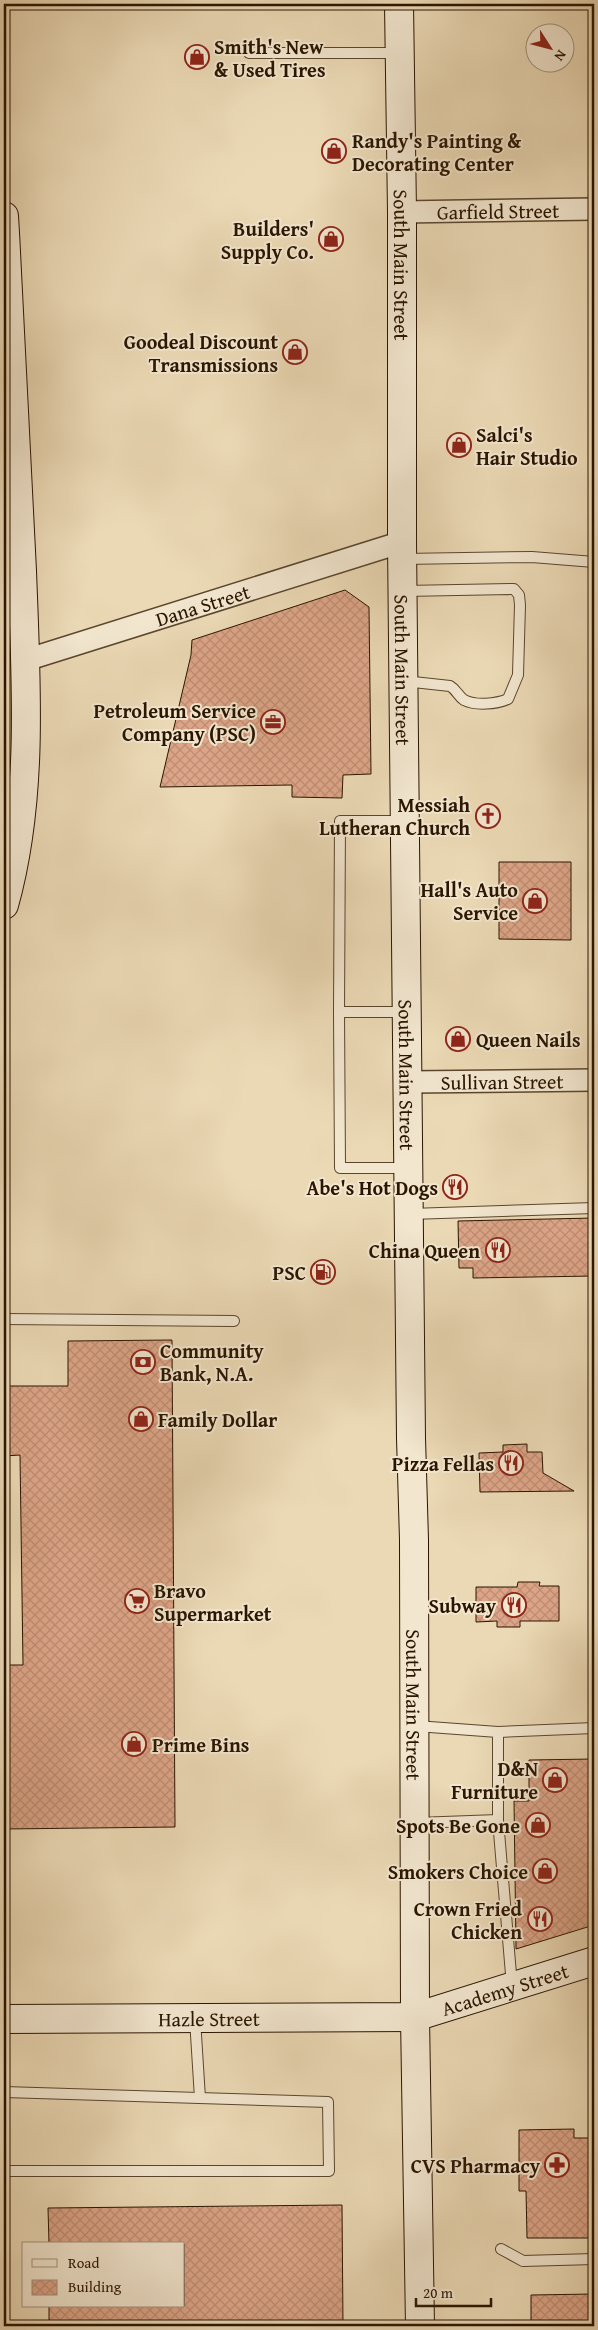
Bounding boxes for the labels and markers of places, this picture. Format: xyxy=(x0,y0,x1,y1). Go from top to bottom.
place label: Smith's New & Used Tires xyxy=(214,32,326,84)
shop icon: Smith's New & Used Tires xyxy=(184,44,210,70)
place label: Randy's Painting & Decorating Center xyxy=(352,126,522,178)
shop icon: Randy's Painting & Decorating Center xyxy=(321,138,347,164)
place label: Builders' Supply Co. xyxy=(221,214,314,266)
shop icon: Builders' Supply Co. xyxy=(318,226,344,252)
place label: Goodeal Discount Transmissions xyxy=(124,327,278,379)
shop icon: Goodeal Discount Transmissions xyxy=(282,339,308,365)
place label: Salci's Hair Studio xyxy=(476,420,578,472)
shop icon: Salci's Hair Studio xyxy=(446,432,472,458)
place label: Petroleum Service Company (PSC) xyxy=(93,696,256,748)
office icon: Petroleum Service Company (PSC) xyxy=(260,709,286,735)
place label: Messiah Lutheran Church xyxy=(319,790,470,842)
church icon: Messiah Lutheran Church xyxy=(475,803,501,829)
place label: Hall's Auto Service xyxy=(420,875,518,927)
shop icon: Hall's Auto Service xyxy=(522,888,548,914)
place label: Queen Nails xyxy=(476,1025,581,1054)
shop icon: Queen Nails xyxy=(445,1026,471,1052)
place label: Abe's Hot Dogs xyxy=(307,1173,438,1202)
restaurant icon: Abe's Hot Dogs xyxy=(442,1174,468,1200)
place label: China Queen xyxy=(369,1236,480,1265)
restaurant icon: China Queen xyxy=(485,1237,511,1263)
place label: PSC xyxy=(273,1258,306,1287)
fuel station icon: PSC xyxy=(310,1259,336,1285)
place label: Community Bank, N.A. xyxy=(160,1336,264,1388)
bank icon: Community Bank, N.A. xyxy=(130,1349,156,1375)
place label: Family Dollar xyxy=(158,1405,278,1434)
shop icon: Family Dollar xyxy=(128,1406,154,1432)
place label: Pizza Fellas xyxy=(392,1449,494,1478)
restaurant icon: Pizza Fellas xyxy=(498,1450,524,1476)
place label: Bravo Supermarket xyxy=(154,1576,272,1628)
supermarket icon: Bravo Supermarket xyxy=(124,1588,150,1614)
place label: Subway xyxy=(428,1591,497,1620)
restaurant icon: Subway xyxy=(501,1592,527,1618)
place label: Prime Bins xyxy=(152,1730,249,1759)
shop icon: Prime Bins xyxy=(121,1731,147,1757)
place label: D&N Furniture xyxy=(451,1754,538,1806)
shop icon: D&N Furniture xyxy=(542,1767,568,1793)
place label: Spots Be Gone xyxy=(396,1811,520,1840)
shop icon: Spots Be Gone xyxy=(525,1812,551,1838)
place label: Smokers Choice xyxy=(388,1857,528,1886)
shop icon: Smokers Choice xyxy=(532,1858,558,1884)
place label: Crown Fried Chicken xyxy=(414,1894,523,1946)
restaurant icon: Crown Fried Chicken xyxy=(527,1906,553,1932)
place label: CVS Pharmacy xyxy=(411,2151,541,2180)
pharmacy icon: CVS Pharmacy xyxy=(544,2152,570,2178)

